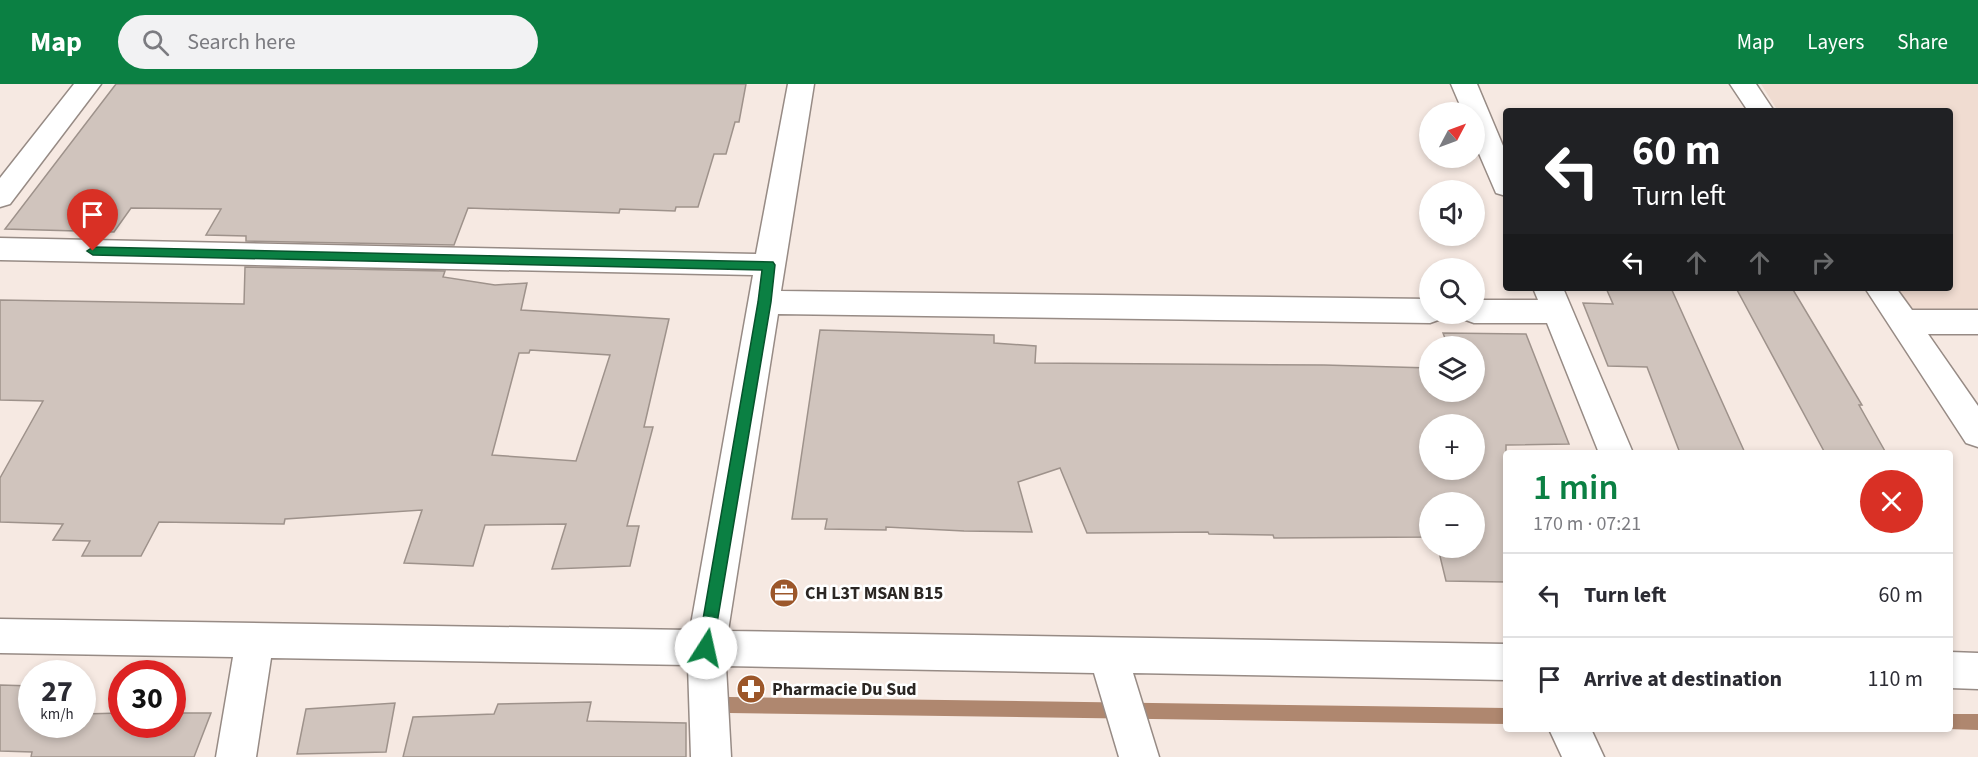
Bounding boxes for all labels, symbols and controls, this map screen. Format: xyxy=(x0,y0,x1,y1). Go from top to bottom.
search box xyxy=(118,15,538,69)
text: Map xyxy=(30,22,82,62)
icon: search xyxy=(139,26,172,59)
text: Search here xyxy=(187,26,296,58)
text: Map xyxy=(1737,27,1774,57)
text: Layers xyxy=(1807,27,1864,57)
text: Share xyxy=(1897,27,1948,57)
north arrow xyxy=(1419,102,1485,168)
map controls xyxy=(1419,102,1485,558)
text: 60 m xyxy=(1632,121,1721,181)
icon: left xyxy=(1533,132,1611,210)
text: Turn left xyxy=(1632,177,1726,216)
button: sound xyxy=(1419,180,1485,246)
pin xyxy=(67,189,118,251)
icon: arrive xyxy=(76,198,109,231)
icon: left xyxy=(1617,246,1650,279)
icon: ahead xyxy=(1680,246,1713,279)
icon: ahead xyxy=(1743,246,1776,279)
icon: right xyxy=(1806,246,1839,279)
button: search xyxy=(1419,258,1485,324)
button: layers xyxy=(1419,336,1485,402)
button: + xyxy=(1419,414,1485,480)
text: 1 min xyxy=(1533,462,1619,513)
button: close xyxy=(1860,470,1923,533)
button: − xyxy=(1419,492,1485,558)
text: 170 m · 07:21 xyxy=(1533,510,1641,538)
office icon: CH L3T MSAN B15 xyxy=(768,577,800,609)
icon: left xyxy=(1533,579,1566,612)
text: Turn left xyxy=(1584,579,1666,611)
text: 60 m xyxy=(1878,579,1923,611)
place label: CH L3T MSAN B15 xyxy=(805,581,943,606)
position arrow xyxy=(674,616,738,680)
speed limit sign: 30 xyxy=(108,660,186,738)
icon: arrive xyxy=(1533,663,1566,696)
text: Arrive at destination xyxy=(1584,663,1782,695)
text: 110 m xyxy=(1868,663,1923,695)
text: 27 xyxy=(41,670,73,713)
pharmacy icon: Pharmacie Du Sud xyxy=(735,673,767,705)
place label: Pharmacie Du Sud xyxy=(772,677,917,702)
text: km/h xyxy=(40,704,74,725)

